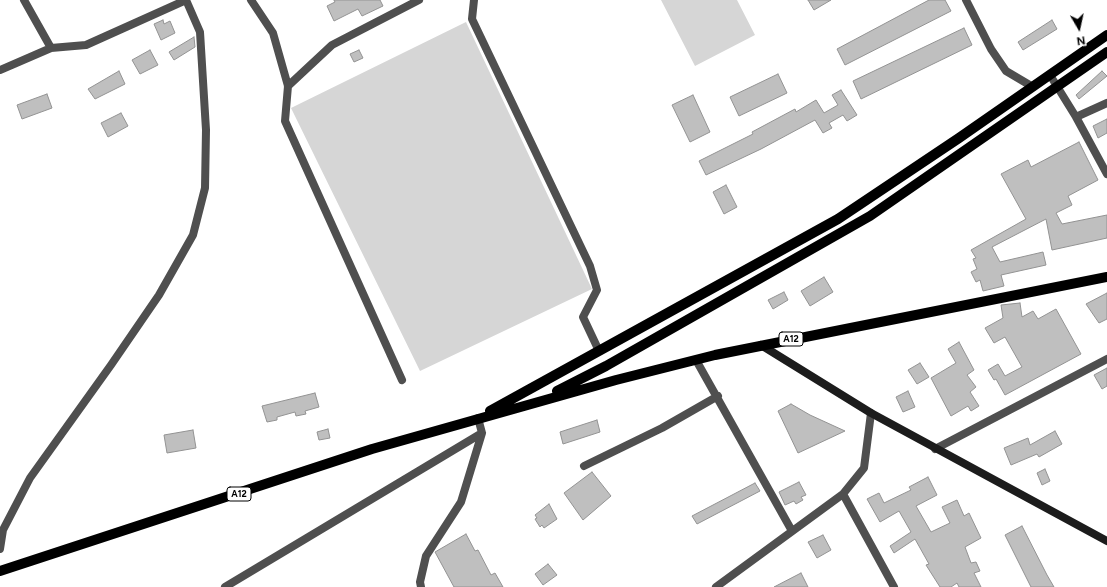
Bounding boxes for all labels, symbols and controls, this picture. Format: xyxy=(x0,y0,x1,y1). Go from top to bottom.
north arrow xyxy=(1059,8,1099,48)
text: N xyxy=(1076,33,1086,47)
road number: A12 xyxy=(779,332,803,346)
road number: A12 xyxy=(227,487,251,501)

